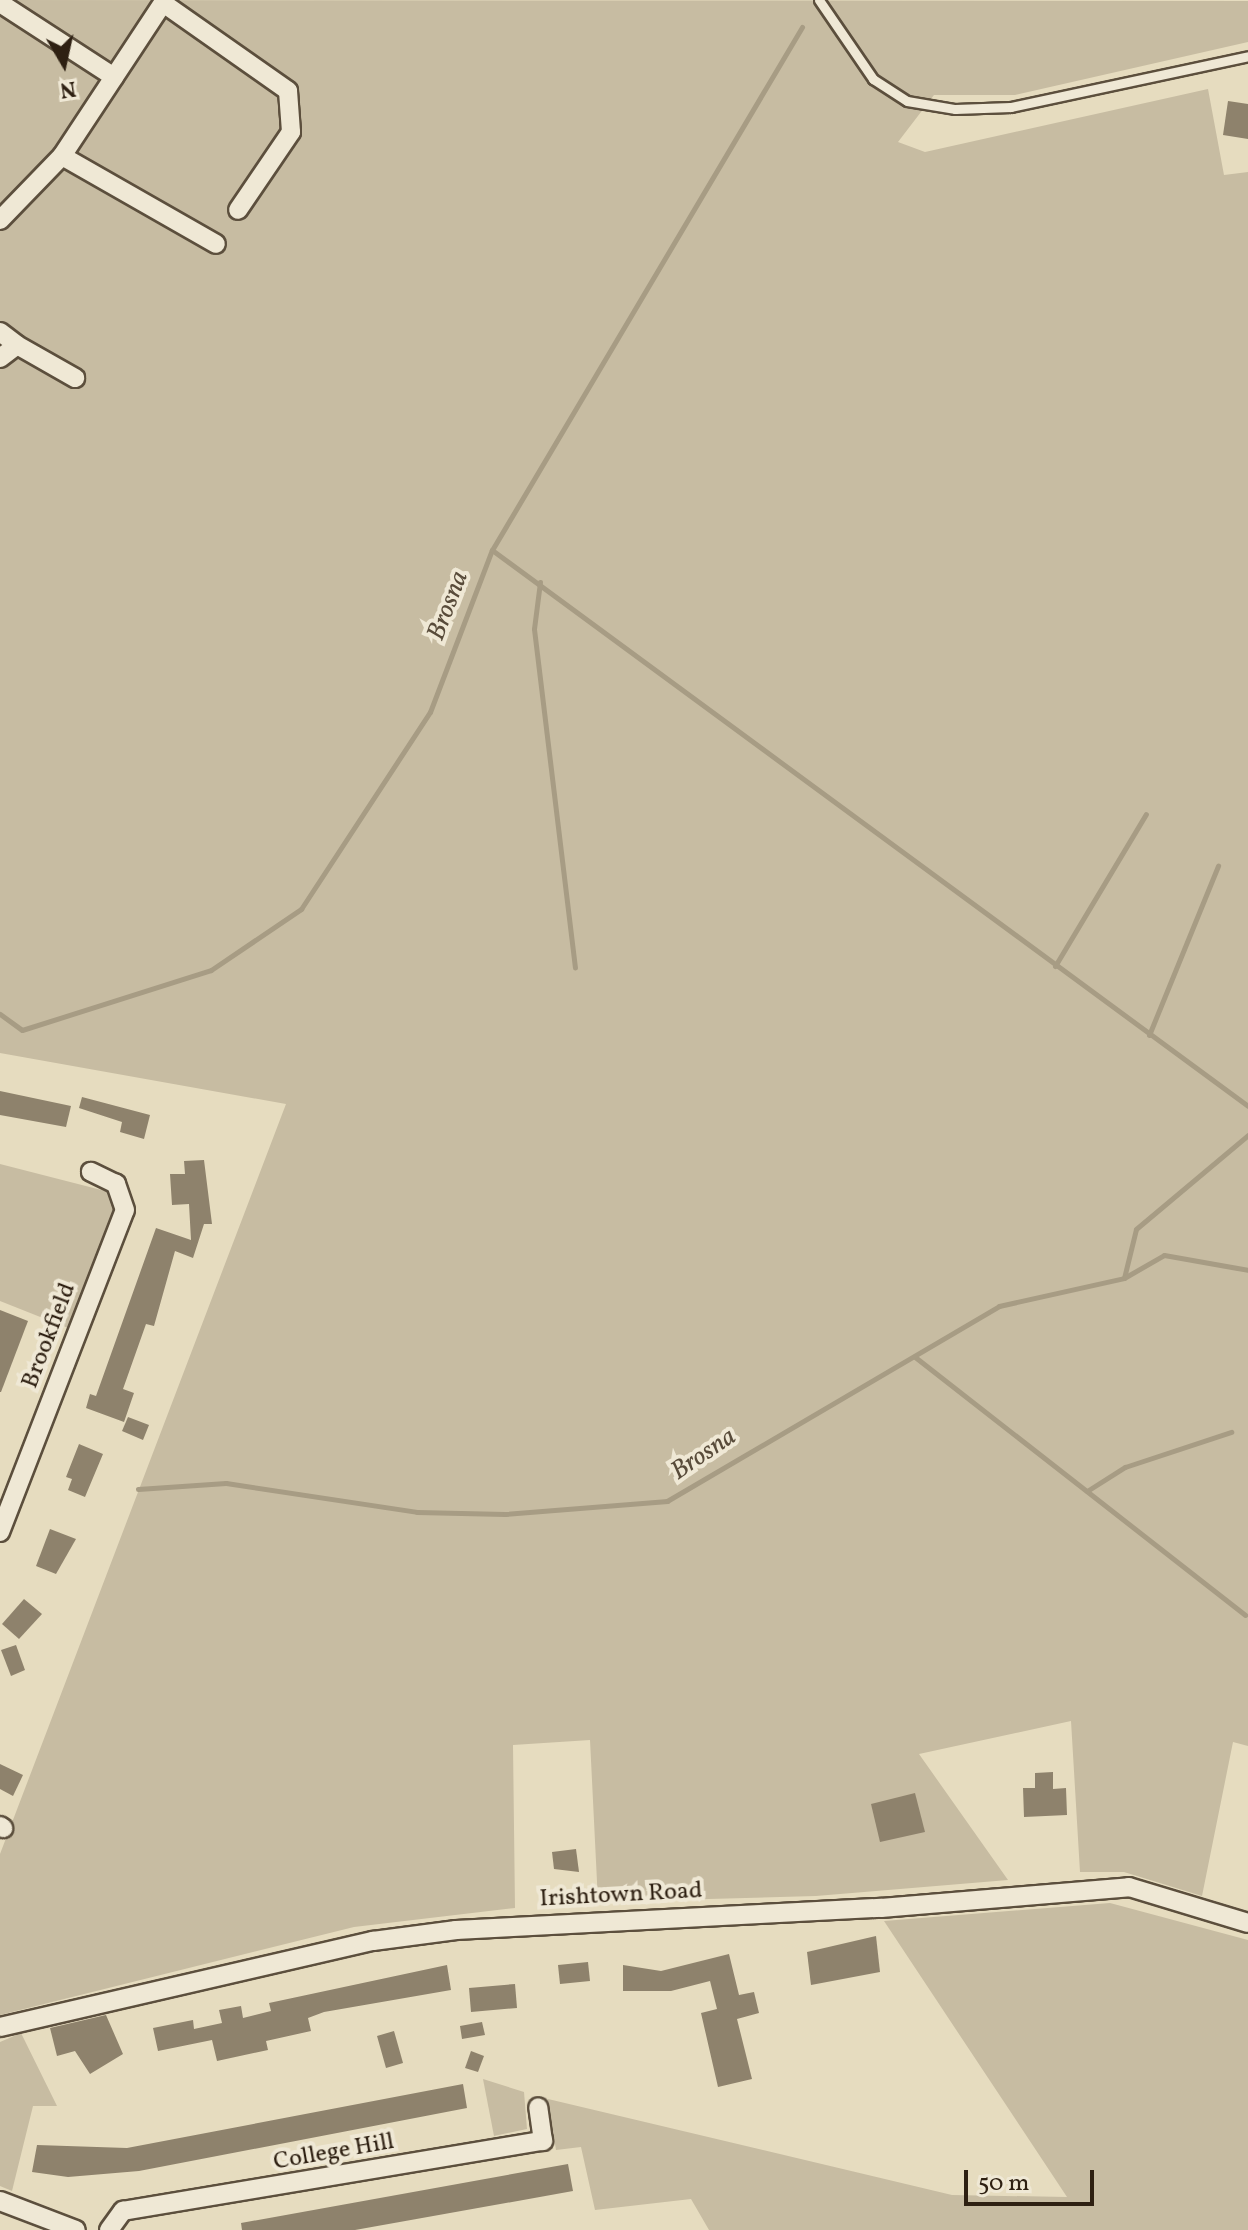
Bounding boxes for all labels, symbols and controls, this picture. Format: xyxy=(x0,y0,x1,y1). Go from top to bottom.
north arrow xyxy=(24,24,104,104)
text: N xyxy=(58,72,78,105)
water label: Brosna xyxy=(422,567,476,645)
street label: Brookfield xyxy=(17,1279,83,1393)
water label: Brosna xyxy=(666,1422,742,1488)
street label: Irishtown Road xyxy=(539,1877,703,1915)
street label: College Hill xyxy=(271,2128,397,2178)
scale bar xyxy=(968,2154,1098,2204)
text: 50 m xyxy=(978,2167,1030,2201)

